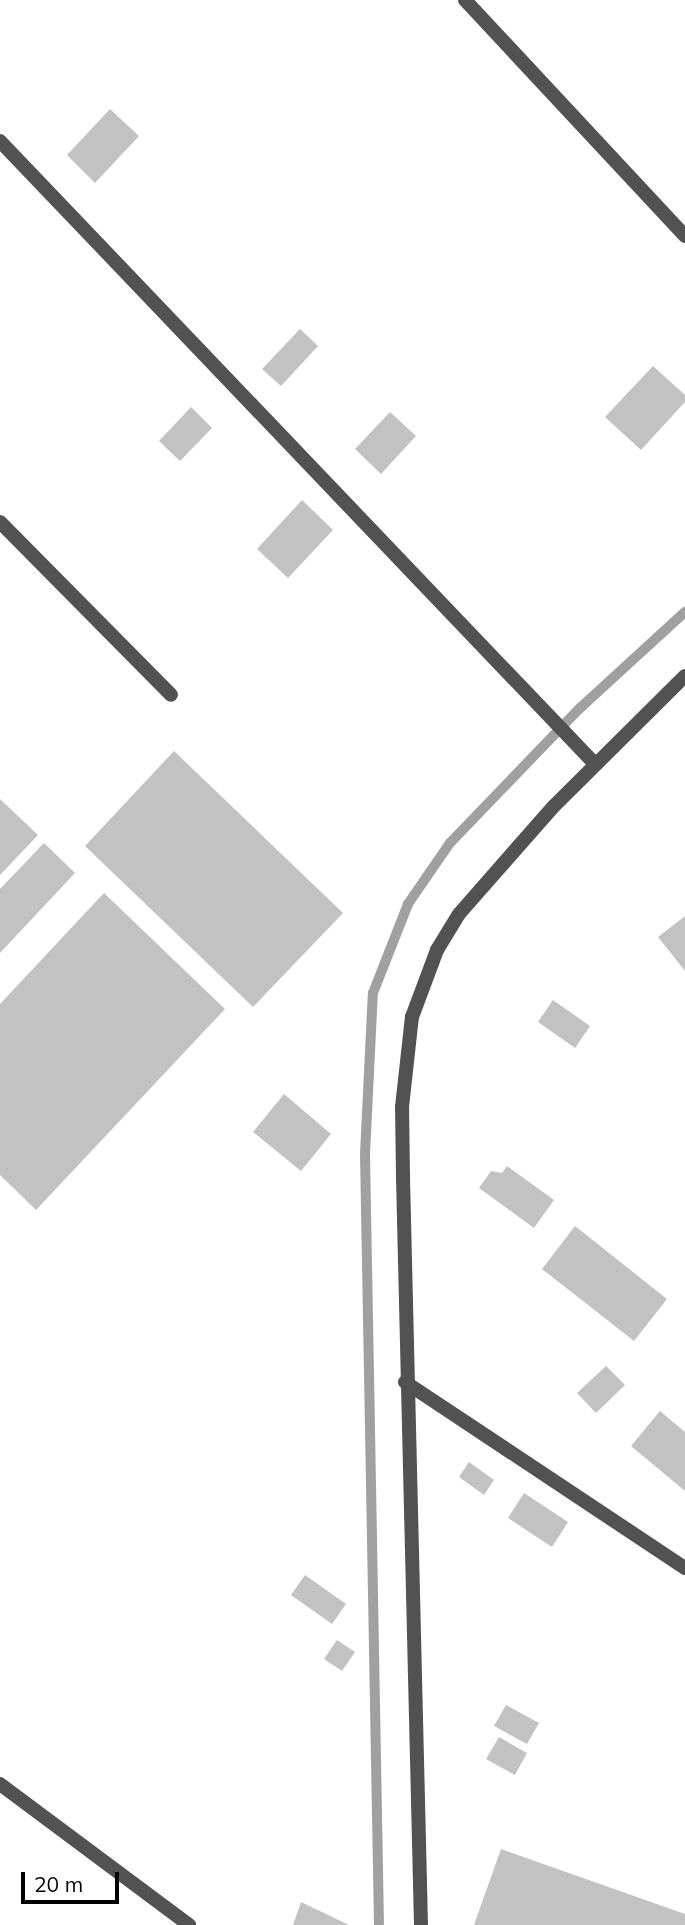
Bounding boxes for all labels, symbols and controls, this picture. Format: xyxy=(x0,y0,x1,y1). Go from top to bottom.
scale bar xyxy=(24,1858,122,1902)
text: 20 m xyxy=(34,1871,83,1897)

